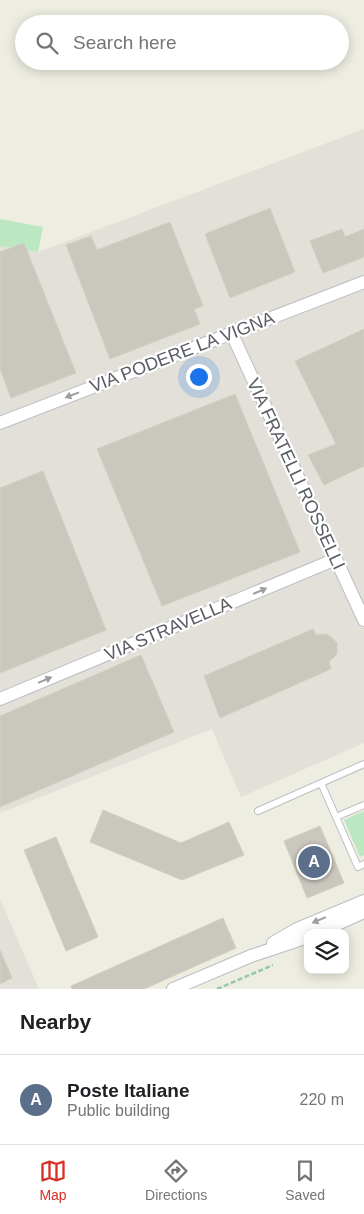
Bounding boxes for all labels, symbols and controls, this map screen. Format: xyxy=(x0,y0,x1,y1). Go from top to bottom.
search box xyxy=(15,15,349,70)
icon: search xyxy=(33,29,61,57)
text: Search here xyxy=(73,32,177,53)
street label: VIA PODERE LA VIGNA xyxy=(87,308,277,396)
your location xyxy=(186,364,212,390)
street label: VIA FRATELLI ROSSELLI xyxy=(243,375,349,573)
one-way arrow xyxy=(65,391,79,399)
one-way arrow xyxy=(253,586,267,594)
street label: VIA STRAVELLA xyxy=(102,593,234,665)
one-way arrow xyxy=(38,676,52,684)
pin: A xyxy=(298,843,330,881)
one-way arrow xyxy=(312,916,326,924)
map controls xyxy=(304,929,349,974)
button: layers xyxy=(304,929,349,974)
text: Nearby xyxy=(20,1010,91,1033)
text: Poste Italiane xyxy=(67,1080,190,1101)
text: A xyxy=(30,1091,42,1108)
text: 220 m xyxy=(300,1091,344,1108)
text: Public building xyxy=(67,1102,170,1119)
tab: Map xyxy=(39,1157,67,1203)
tab: Directions xyxy=(145,1157,207,1203)
tab: Saved xyxy=(285,1157,325,1203)

